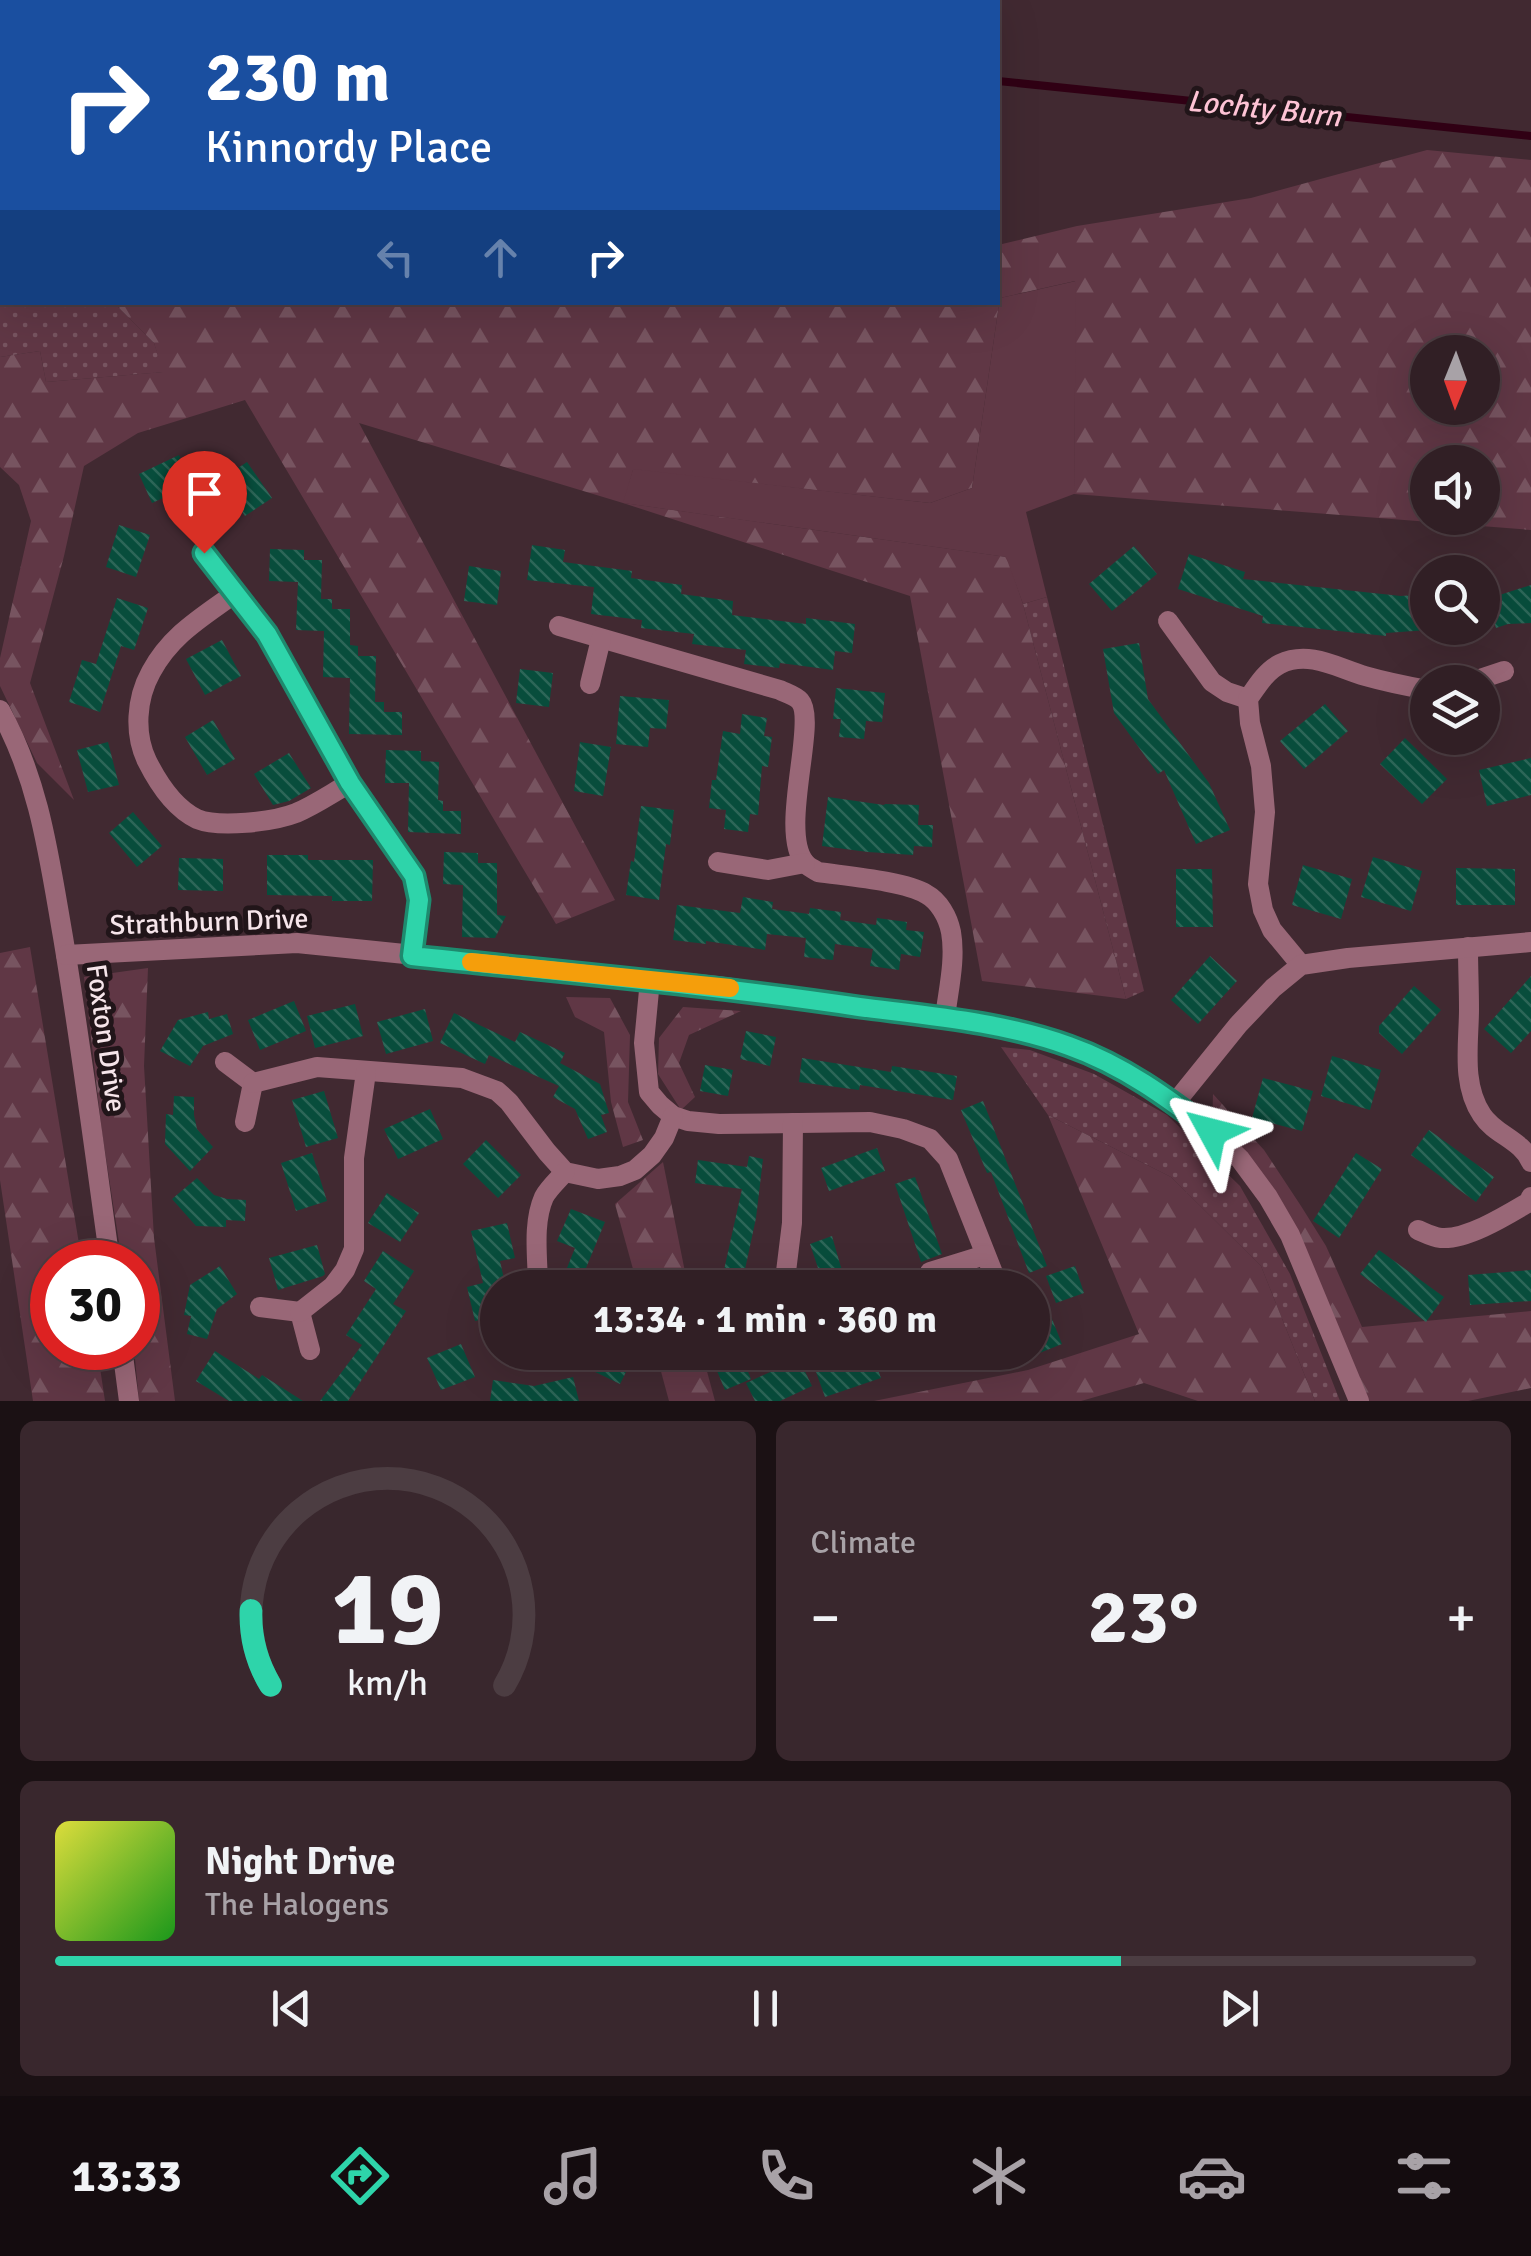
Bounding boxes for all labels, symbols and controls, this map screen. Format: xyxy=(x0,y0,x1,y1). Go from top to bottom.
text: 230 m xyxy=(205,34,390,120)
icon: right xyxy=(40,40,170,170)
water label: Lochty Burn xyxy=(1185,83,1344,136)
text: Kinnordy Place xyxy=(205,120,492,175)
icon: left xyxy=(368,230,423,285)
icon: ahead xyxy=(473,230,528,285)
icon: right xyxy=(578,230,633,285)
north arrow xyxy=(1410,335,1500,425)
map controls xyxy=(1410,335,1500,755)
button: sound xyxy=(1410,445,1500,535)
pin xyxy=(162,451,247,554)
icon: arrive xyxy=(177,466,232,521)
button: search xyxy=(1410,555,1500,645)
button: layers xyxy=(1410,665,1500,755)
street label: Strathburn Drive xyxy=(109,902,309,942)
street label: Foxton Drive xyxy=(79,962,133,1114)
position arrow xyxy=(1160,1080,1264,1184)
speed limit sign: 30 xyxy=(30,1240,160,1370)
text: 13:34 · 1 min · 360 m xyxy=(593,1296,937,1343)
text: Climate xyxy=(811,1523,916,1562)
text: 19 xyxy=(332,1545,444,1673)
text: 23° xyxy=(1088,1571,1199,1664)
text: − xyxy=(811,1584,840,1652)
text: + xyxy=(1446,1584,1476,1652)
text: km/h xyxy=(347,1661,428,1705)
text: Night Drive xyxy=(205,1838,395,1885)
text: The Halogens xyxy=(205,1885,389,1924)
icon: previous xyxy=(264,1981,319,2036)
icon: pause xyxy=(738,1981,793,2036)
icon: next xyxy=(1212,1981,1267,2036)
icon: directions xyxy=(325,2141,395,2211)
icon: music xyxy=(538,2141,608,2211)
icon: phone xyxy=(751,2141,821,2211)
icon: climate xyxy=(964,2141,1034,2211)
icon: car xyxy=(1177,2141,1247,2211)
icon: filters xyxy=(1389,2141,1459,2211)
text: 13:33 xyxy=(71,2149,182,2204)

